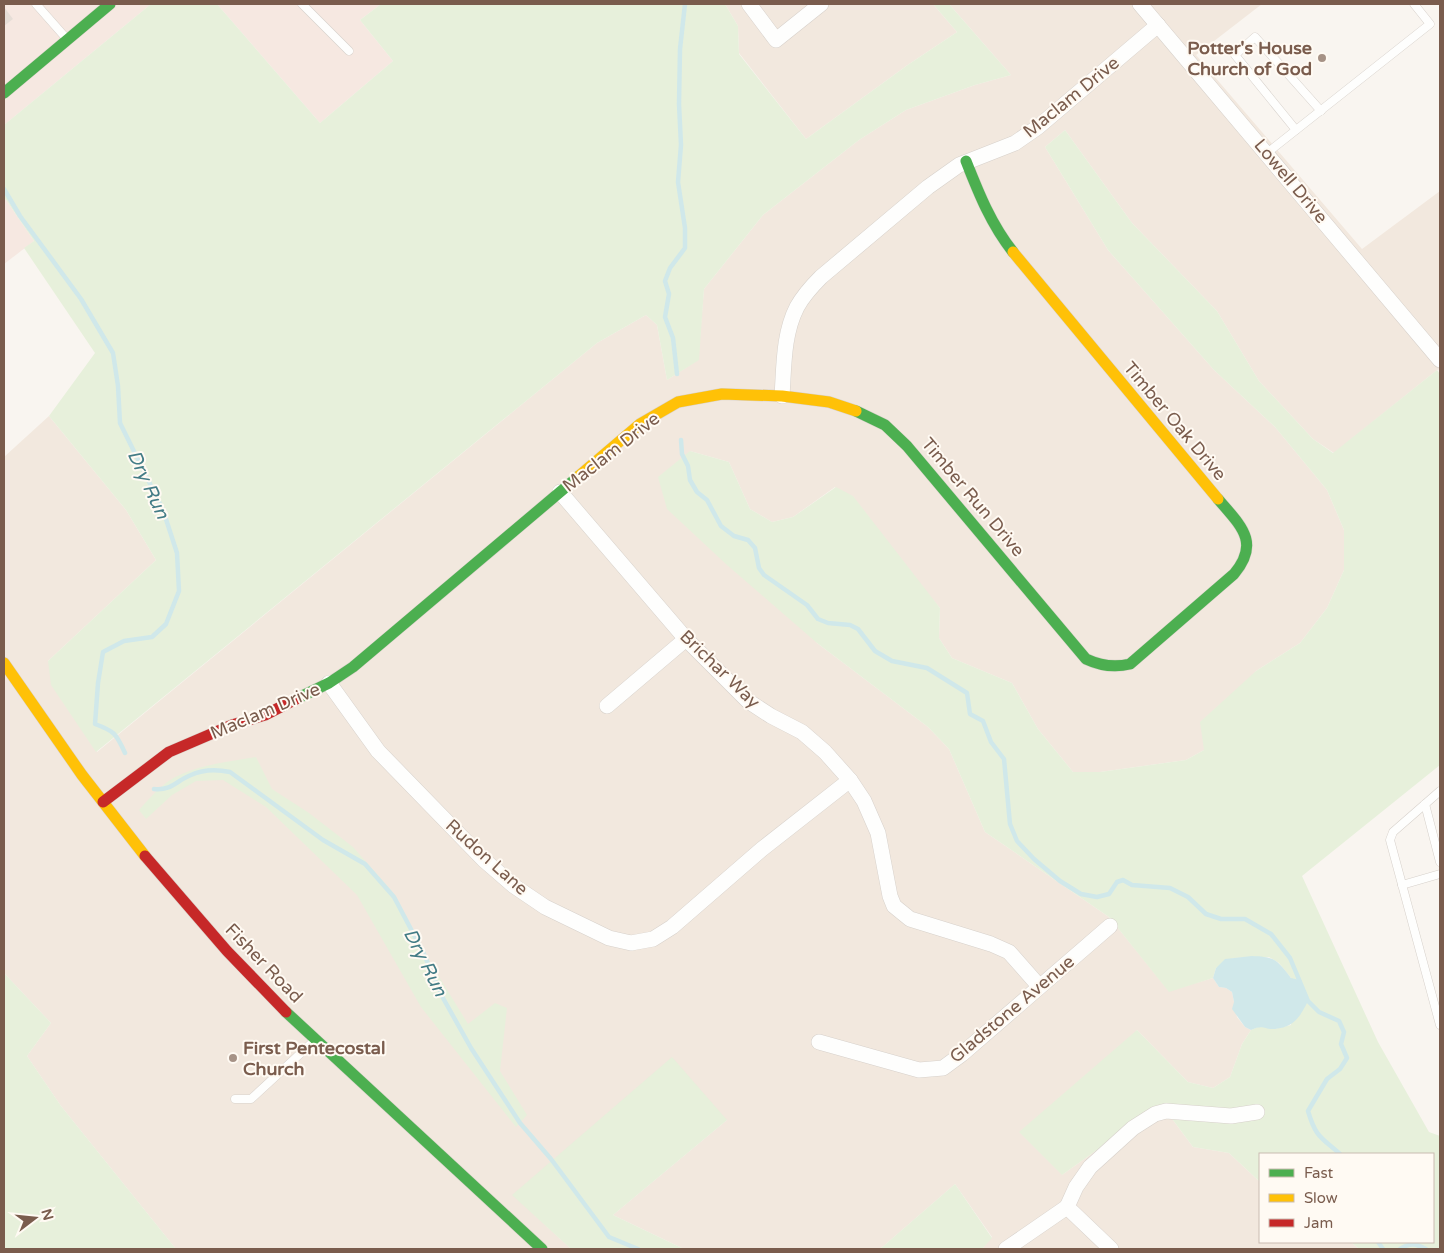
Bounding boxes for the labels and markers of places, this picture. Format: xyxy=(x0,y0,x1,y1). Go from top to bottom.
place label: Potter's House Church of God xyxy=(1187,37,1312,80)
marker: Potter's House Church of God xyxy=(1316,52,1328,64)
place label: First Pentecostal Church xyxy=(243,1037,385,1080)
marker: First Pentecostal Church xyxy=(227,1052,239,1064)

